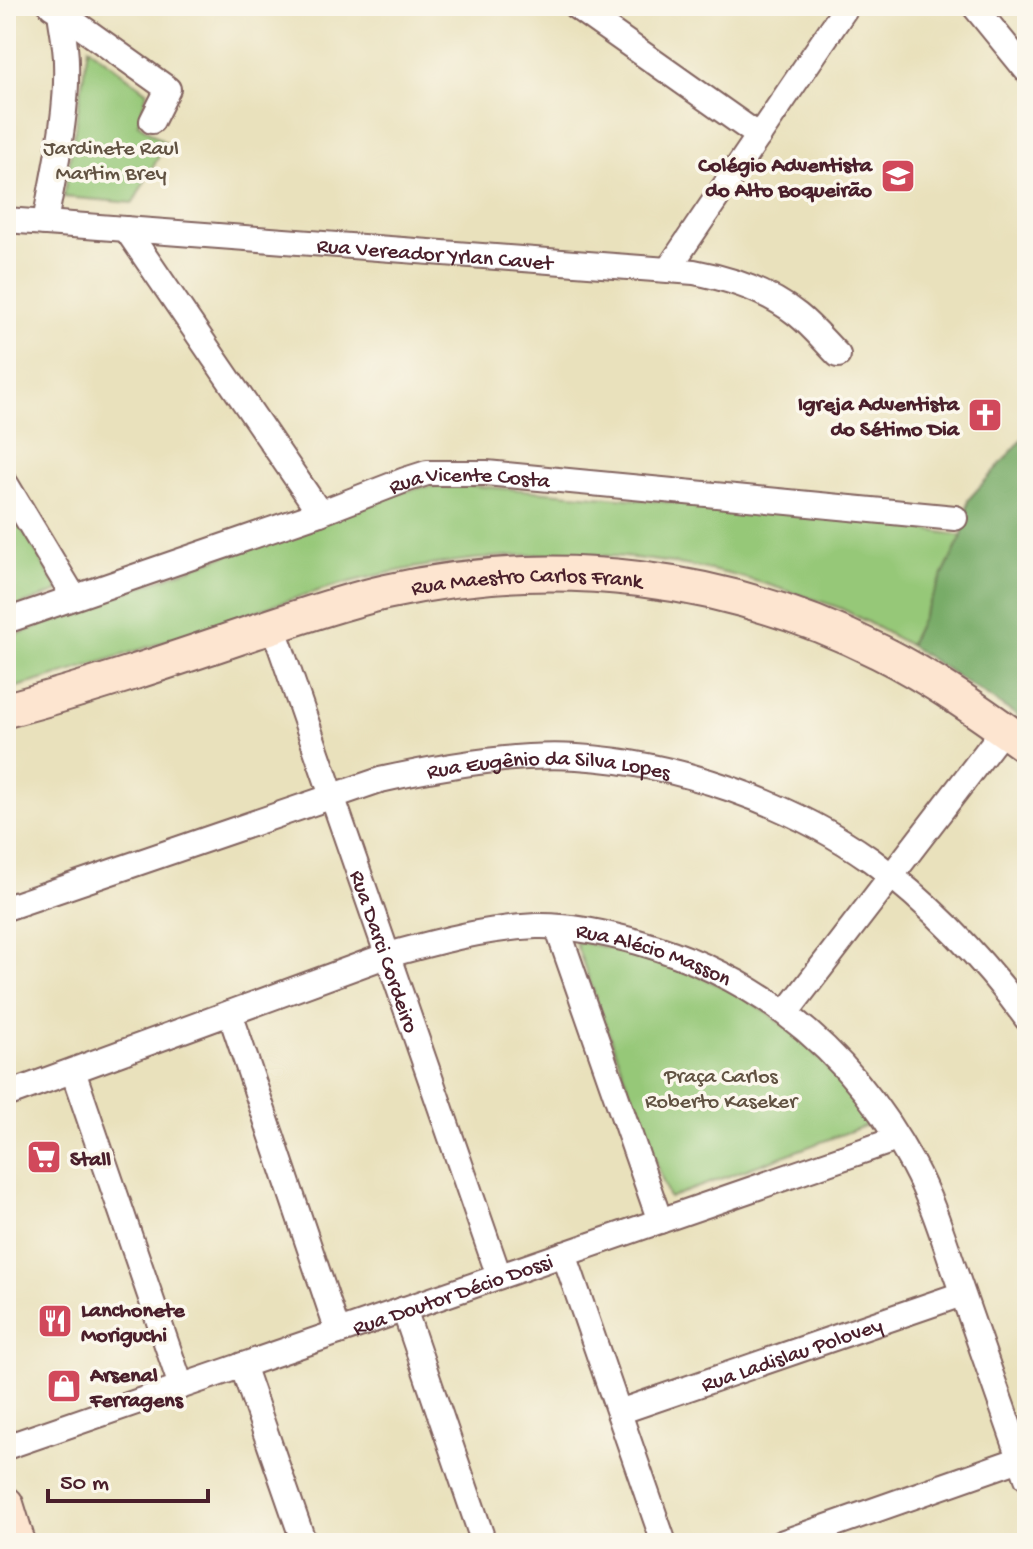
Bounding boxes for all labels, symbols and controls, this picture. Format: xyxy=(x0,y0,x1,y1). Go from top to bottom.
park label: Jardinete Raul Martim Brey xyxy=(43,137,179,188)
place label: Colégio Adventista do Alto Boqueirão xyxy=(697,154,874,205)
school or university icon: Colégio Adventista do Alto Boqueirão xyxy=(879,157,917,195)
street label: Rua Vereador Yrlan Cavet xyxy=(316,235,555,278)
place label: Igreja Adventista do Sétimo Dia xyxy=(798,393,961,444)
church icon: Igreja Adventista do Sétimo Dia xyxy=(966,396,1004,434)
street label: Rua Vicente Costa xyxy=(386,464,552,502)
street label: Rua Maestro Carlos Frank xyxy=(409,565,646,603)
street label: Rua Eugênio da Silva Lopes xyxy=(425,747,673,788)
street label: Rua Darci Cordeiro xyxy=(342,867,422,1037)
street label: Rua Alécio Masson xyxy=(574,920,735,994)
park label: Praça Carlos Roberto Kaseker xyxy=(645,1065,799,1116)
supermarket icon: Stall xyxy=(25,1138,63,1176)
place label: Stall xyxy=(70,1148,111,1174)
street label: Rua Doutor Décio Dossi xyxy=(350,1250,557,1343)
place label: Lanchonete Moriguchi xyxy=(81,1299,185,1350)
restaurant icon: Lanchonete Moriguchi xyxy=(36,1302,74,1340)
street label: Rua Ladislau Polovey xyxy=(698,1313,886,1400)
place label: Arsenal Ferragens xyxy=(89,1364,185,1415)
shop icon: Arsenal Ferragens xyxy=(45,1367,83,1405)
scale bar xyxy=(48,1453,208,1503)
text: 50 m xyxy=(60,1470,109,1499)

